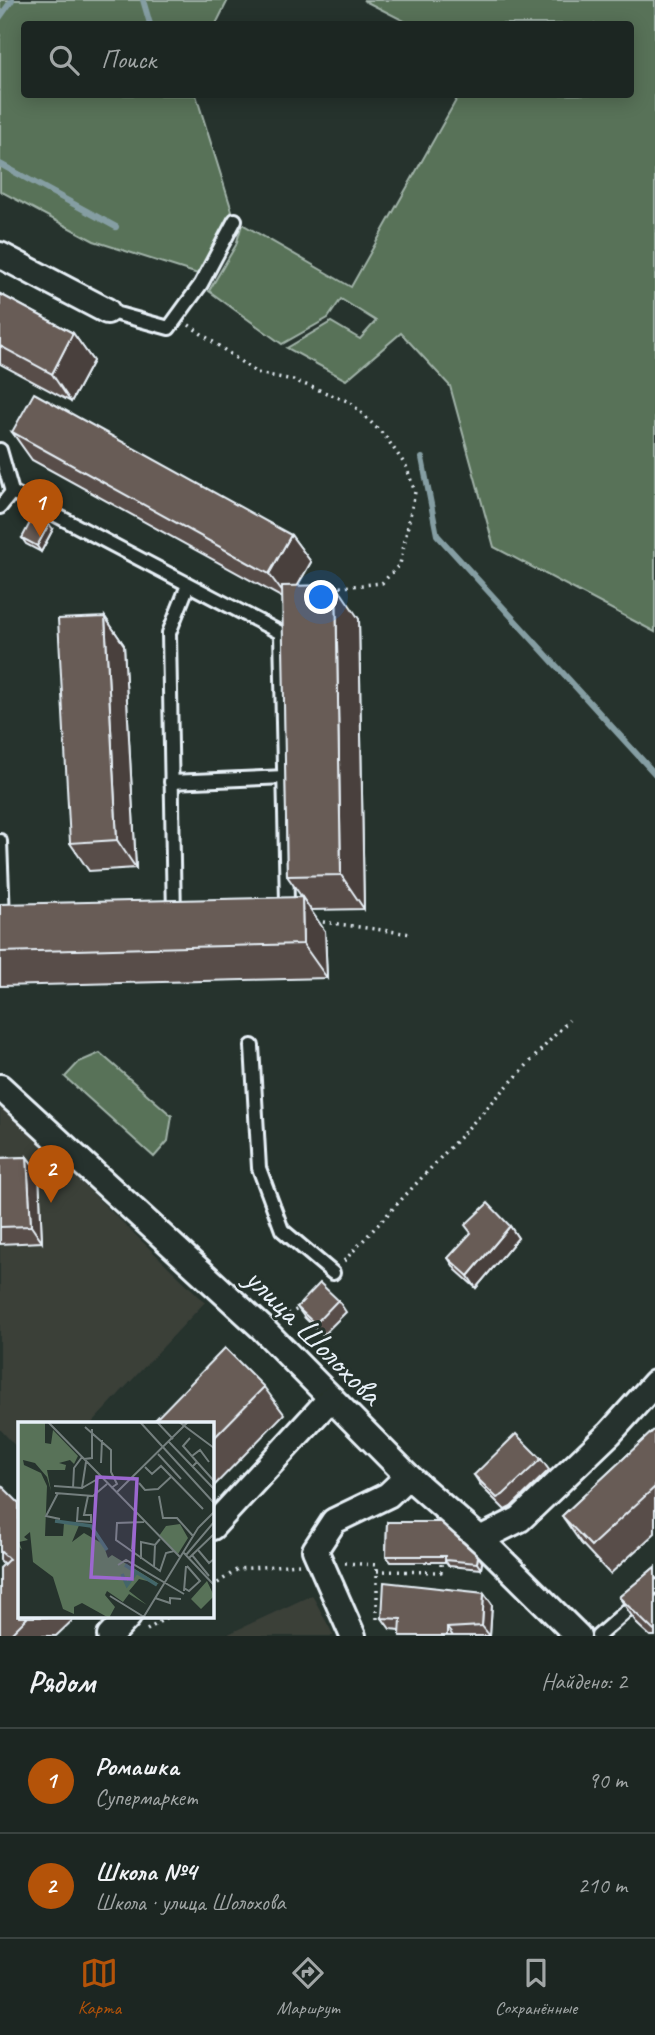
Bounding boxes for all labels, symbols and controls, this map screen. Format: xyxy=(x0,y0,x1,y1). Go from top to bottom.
search box xyxy=(21,21,634,98)
icon: search xyxy=(45,41,83,79)
text: Поиск xyxy=(101,43,156,76)
pin: 1 xyxy=(17,479,63,537)
your location xyxy=(304,580,338,614)
pin: 2 xyxy=(28,1145,74,1203)
street label: улица Шолохова xyxy=(235,1257,394,1416)
inset map xyxy=(18,1422,214,1618)
text: Рядом xyxy=(28,1663,95,1701)
text: Найдено: 2 xyxy=(541,1667,627,1696)
text: Ромашка xyxy=(95,1750,179,1783)
text: 1 xyxy=(46,1766,56,1795)
text: 90 m xyxy=(588,1766,627,1795)
text: Супермаркет xyxy=(95,1783,198,1812)
text: Школа №4 xyxy=(95,1855,196,1888)
text: 2 xyxy=(46,1871,56,1900)
text: 210 m xyxy=(578,1871,627,1900)
text: Школа · улица Шолохова xyxy=(95,1888,285,1917)
tab: Карта xyxy=(78,1954,121,2020)
tab: Маршрут xyxy=(277,1954,339,2020)
tab: Сохранённые xyxy=(495,1954,577,2020)

